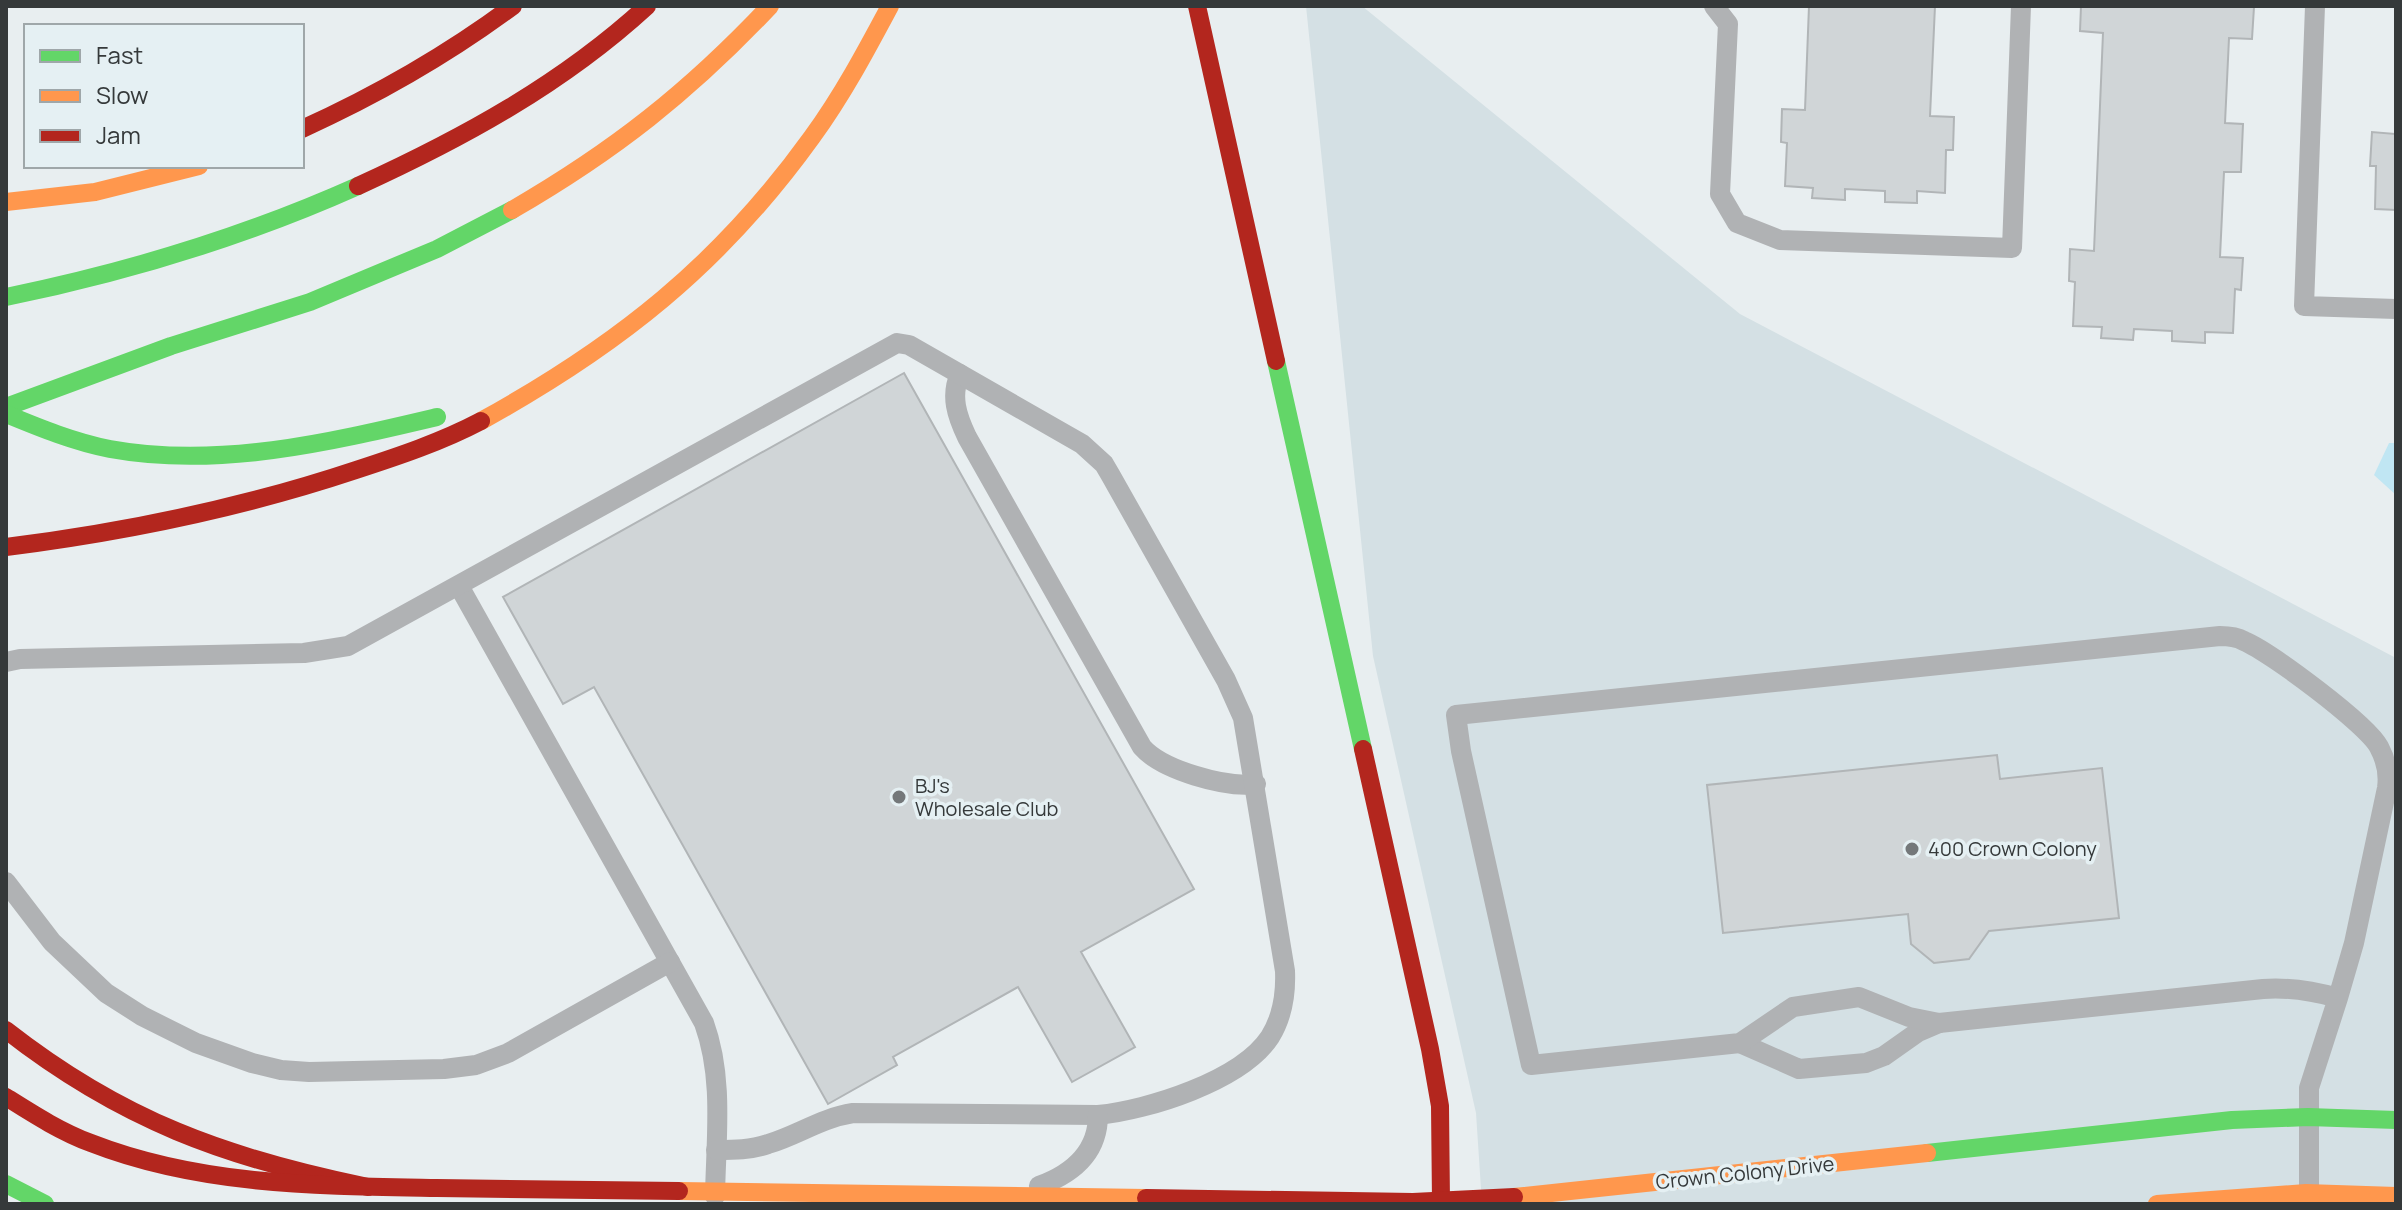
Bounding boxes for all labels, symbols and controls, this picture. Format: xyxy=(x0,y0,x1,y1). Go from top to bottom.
legend xyxy=(24,24,304,168)
text: Fast xyxy=(96,38,143,71)
text: Slow xyxy=(96,78,149,111)
text: Jam xyxy=(96,118,141,151)
place label: BJ's Wholesale Club xyxy=(915,772,1059,822)
marker: BJ's Wholesale Club xyxy=(890,788,908,806)
place label: 400 Crown Colony xyxy=(1928,835,2097,862)
marker: 400 Crown Colony xyxy=(1903,840,1921,858)
street label: Crown Colony Drive xyxy=(1654,1150,1836,1195)

